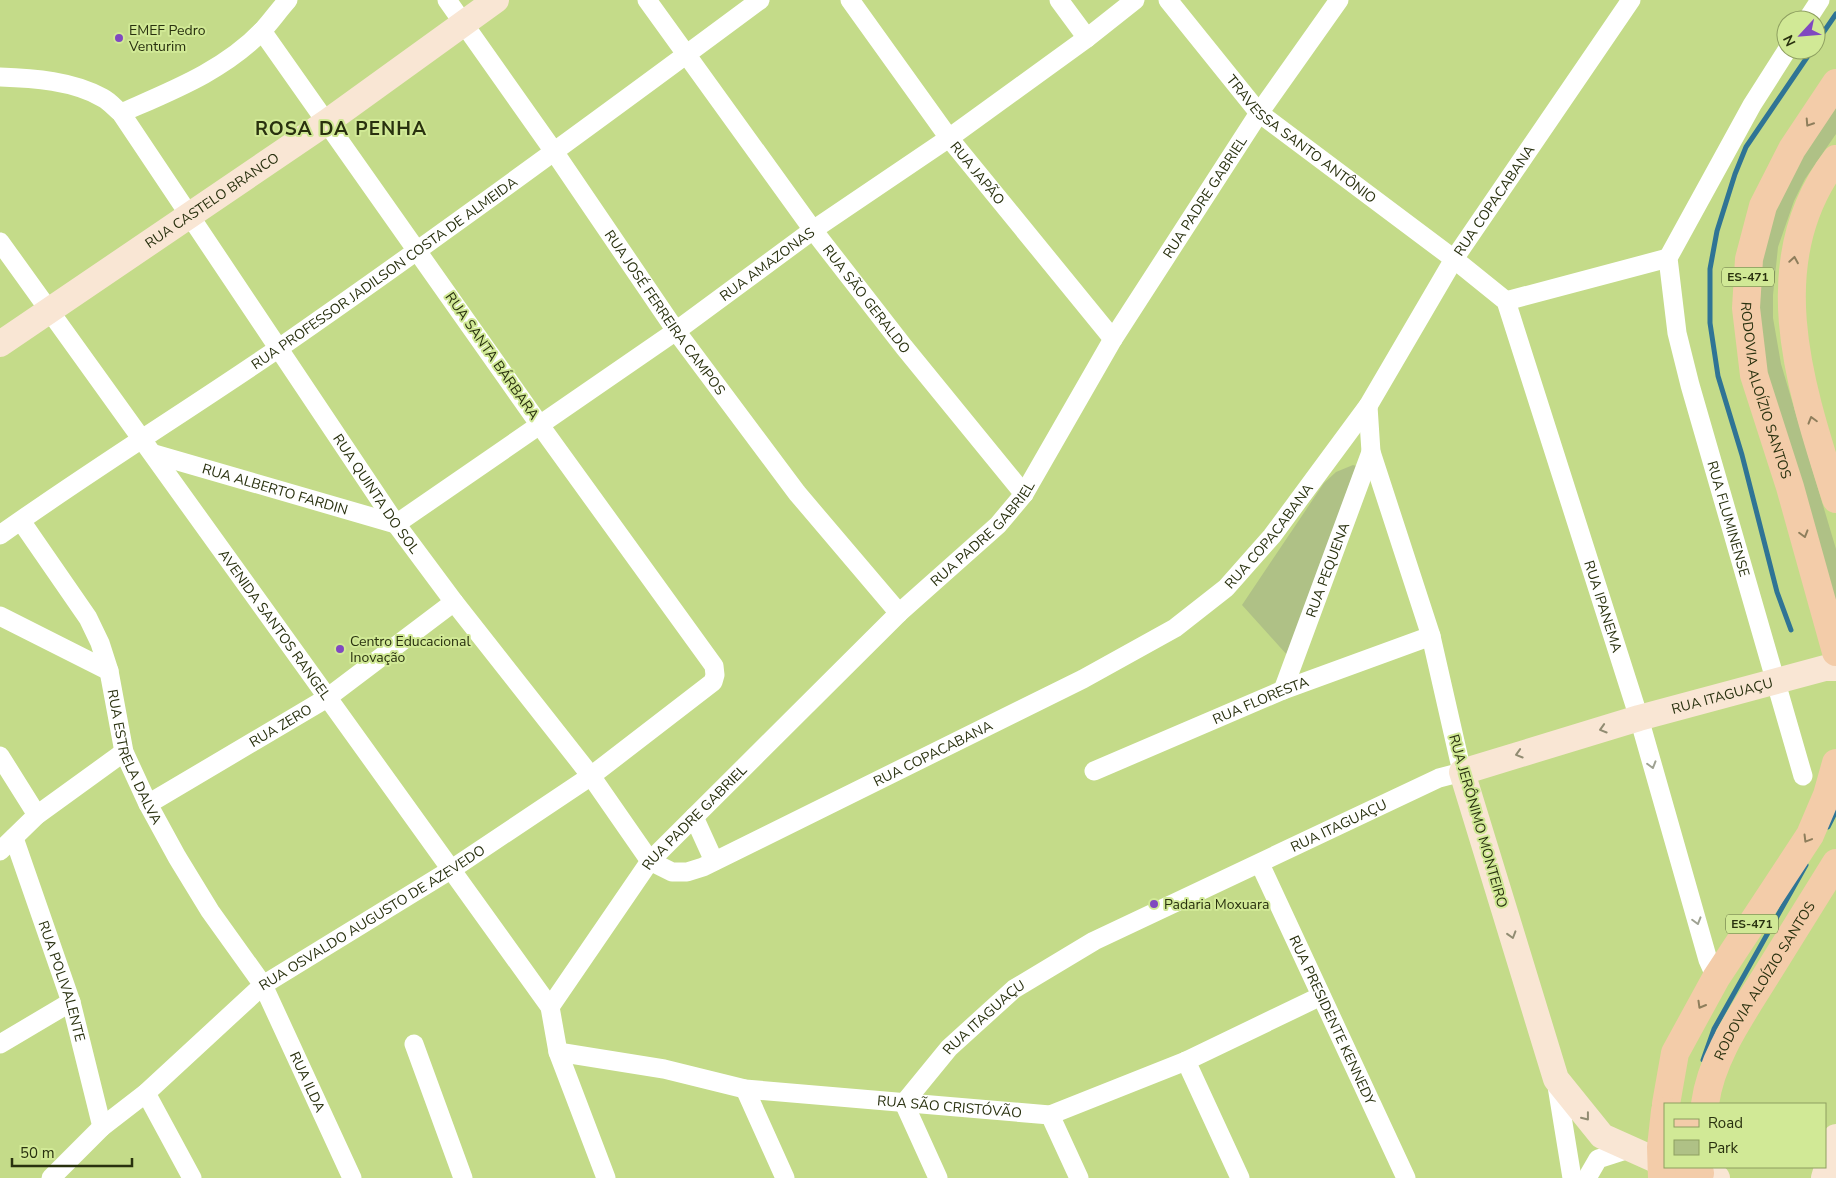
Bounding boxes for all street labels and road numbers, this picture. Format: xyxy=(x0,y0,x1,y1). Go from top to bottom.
street label: TRAVESSA SANTO ANTÔNIO xyxy=(1222,71,1380,207)
street label: RUA PADRE GABRIEL xyxy=(1158,132,1251,262)
street label: RUA JAPÃO xyxy=(946,137,1009,209)
street label: RUA COPACABANA xyxy=(1449,141,1539,260)
street label: RUA CASTELO BRANCO xyxy=(141,148,283,253)
street label: RUA PROFESSOR JADILSON COSTA DE ALMEIDA xyxy=(247,172,521,374)
street label: RUA AMAZONAS xyxy=(716,222,819,305)
street label: RUA JOSÉ FERREIRA CAMPOS xyxy=(600,226,730,399)
street label: RUA SÃO GERALDO xyxy=(818,241,915,357)
road number: ES-471 xyxy=(1722,268,1774,286)
street label: RUA SANTA BÁRBARA xyxy=(441,288,543,424)
street label: RODOVIA ALOÍZIO SANTOS xyxy=(1736,301,1796,482)
street label: RUA QUINTA DO SOL xyxy=(329,430,424,558)
street label: RUA FLUMINENSE xyxy=(1703,458,1754,579)
street label: RUA ALBERTO FARDIN xyxy=(200,459,350,519)
street label: RUA PADRE GABRIEL xyxy=(926,477,1039,590)
street label: RUA COPACABANA xyxy=(1220,479,1317,593)
street label: RUA PEQUENA xyxy=(1301,520,1354,620)
street label: AVENIDA SANTOS RANGEL xyxy=(214,545,336,704)
street label: RUA IPANEMA xyxy=(1580,558,1627,655)
street label: RUA FLORESTA xyxy=(1210,672,1311,729)
street label: RUA ITAGUAÇU xyxy=(1669,673,1775,718)
street label: RUA ESTRELA DALVA xyxy=(103,688,167,828)
street label: RUA ZERO xyxy=(246,700,315,751)
street label: RUA COPACABANA xyxy=(870,716,996,791)
street label: RUA JERÔNIMO MONTEIRO xyxy=(1444,732,1512,910)
street label: RUA PADRE GABRIEL xyxy=(637,760,751,874)
street label: RUA ITAGUAÇU xyxy=(1287,795,1390,856)
street label: RUA OSVALDO AUGUSTO DE AZEVEDO xyxy=(255,840,489,995)
street label: RODOVIA ALOÍZIO SANTOS xyxy=(1709,897,1820,1063)
road number: ES-471 xyxy=(1726,914,1778,934)
street label: RUA POLIVALENTE xyxy=(34,918,90,1043)
street label: RUA PRESIDENTE KENNEDY xyxy=(1285,932,1380,1108)
street label: RUA ITAGUAÇU xyxy=(938,975,1028,1058)
street label: RUA ILDA xyxy=(285,1048,330,1115)
street label: RUA SÃO CRISTÓVÃO xyxy=(876,1091,1023,1122)

